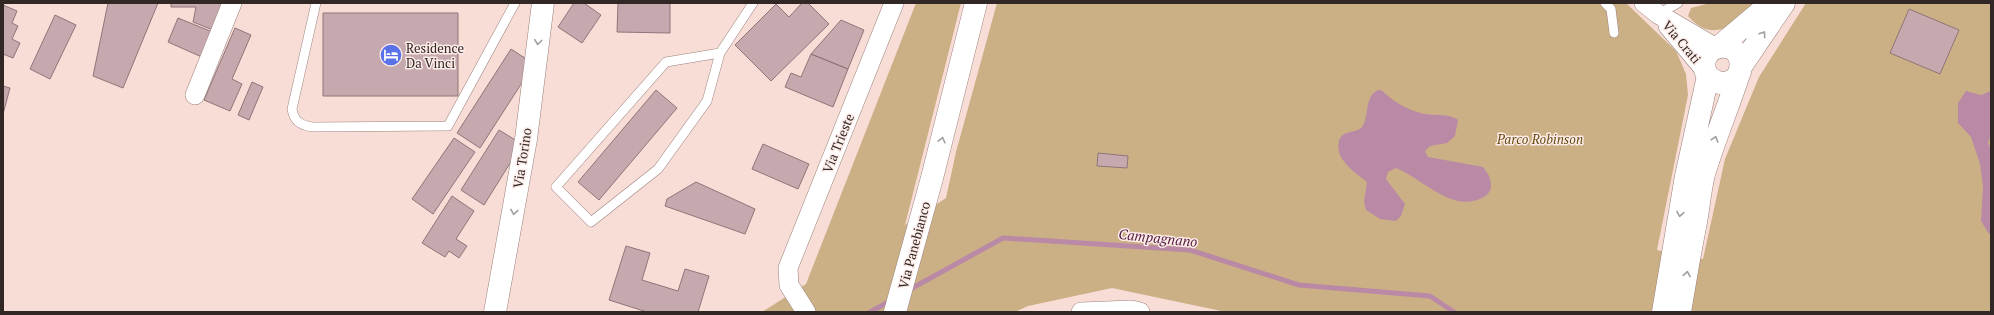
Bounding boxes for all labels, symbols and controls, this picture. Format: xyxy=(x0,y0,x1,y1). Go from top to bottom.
street label: Via Crati xyxy=(1659,17,1705,67)
one-way arrow xyxy=(1758,31,1766,38)
place label: Residence Da Vinci xyxy=(406,39,464,72)
one-way arrow xyxy=(534,39,543,45)
hotel icon: Residence Da Vinci xyxy=(378,42,404,68)
street label: Via Trieste xyxy=(818,111,858,175)
street label: Via Torino xyxy=(508,127,536,189)
park label: Parco Robinson xyxy=(1496,130,1583,148)
one-way arrow xyxy=(1710,136,1719,143)
one-way arrow xyxy=(937,137,945,143)
street label: Via Panebianco xyxy=(894,199,934,291)
one-way arrow xyxy=(510,209,518,215)
one-way arrow xyxy=(1676,211,1684,217)
water label: Campagnano xyxy=(1118,224,1198,251)
one-way arrow xyxy=(1682,270,1690,277)

